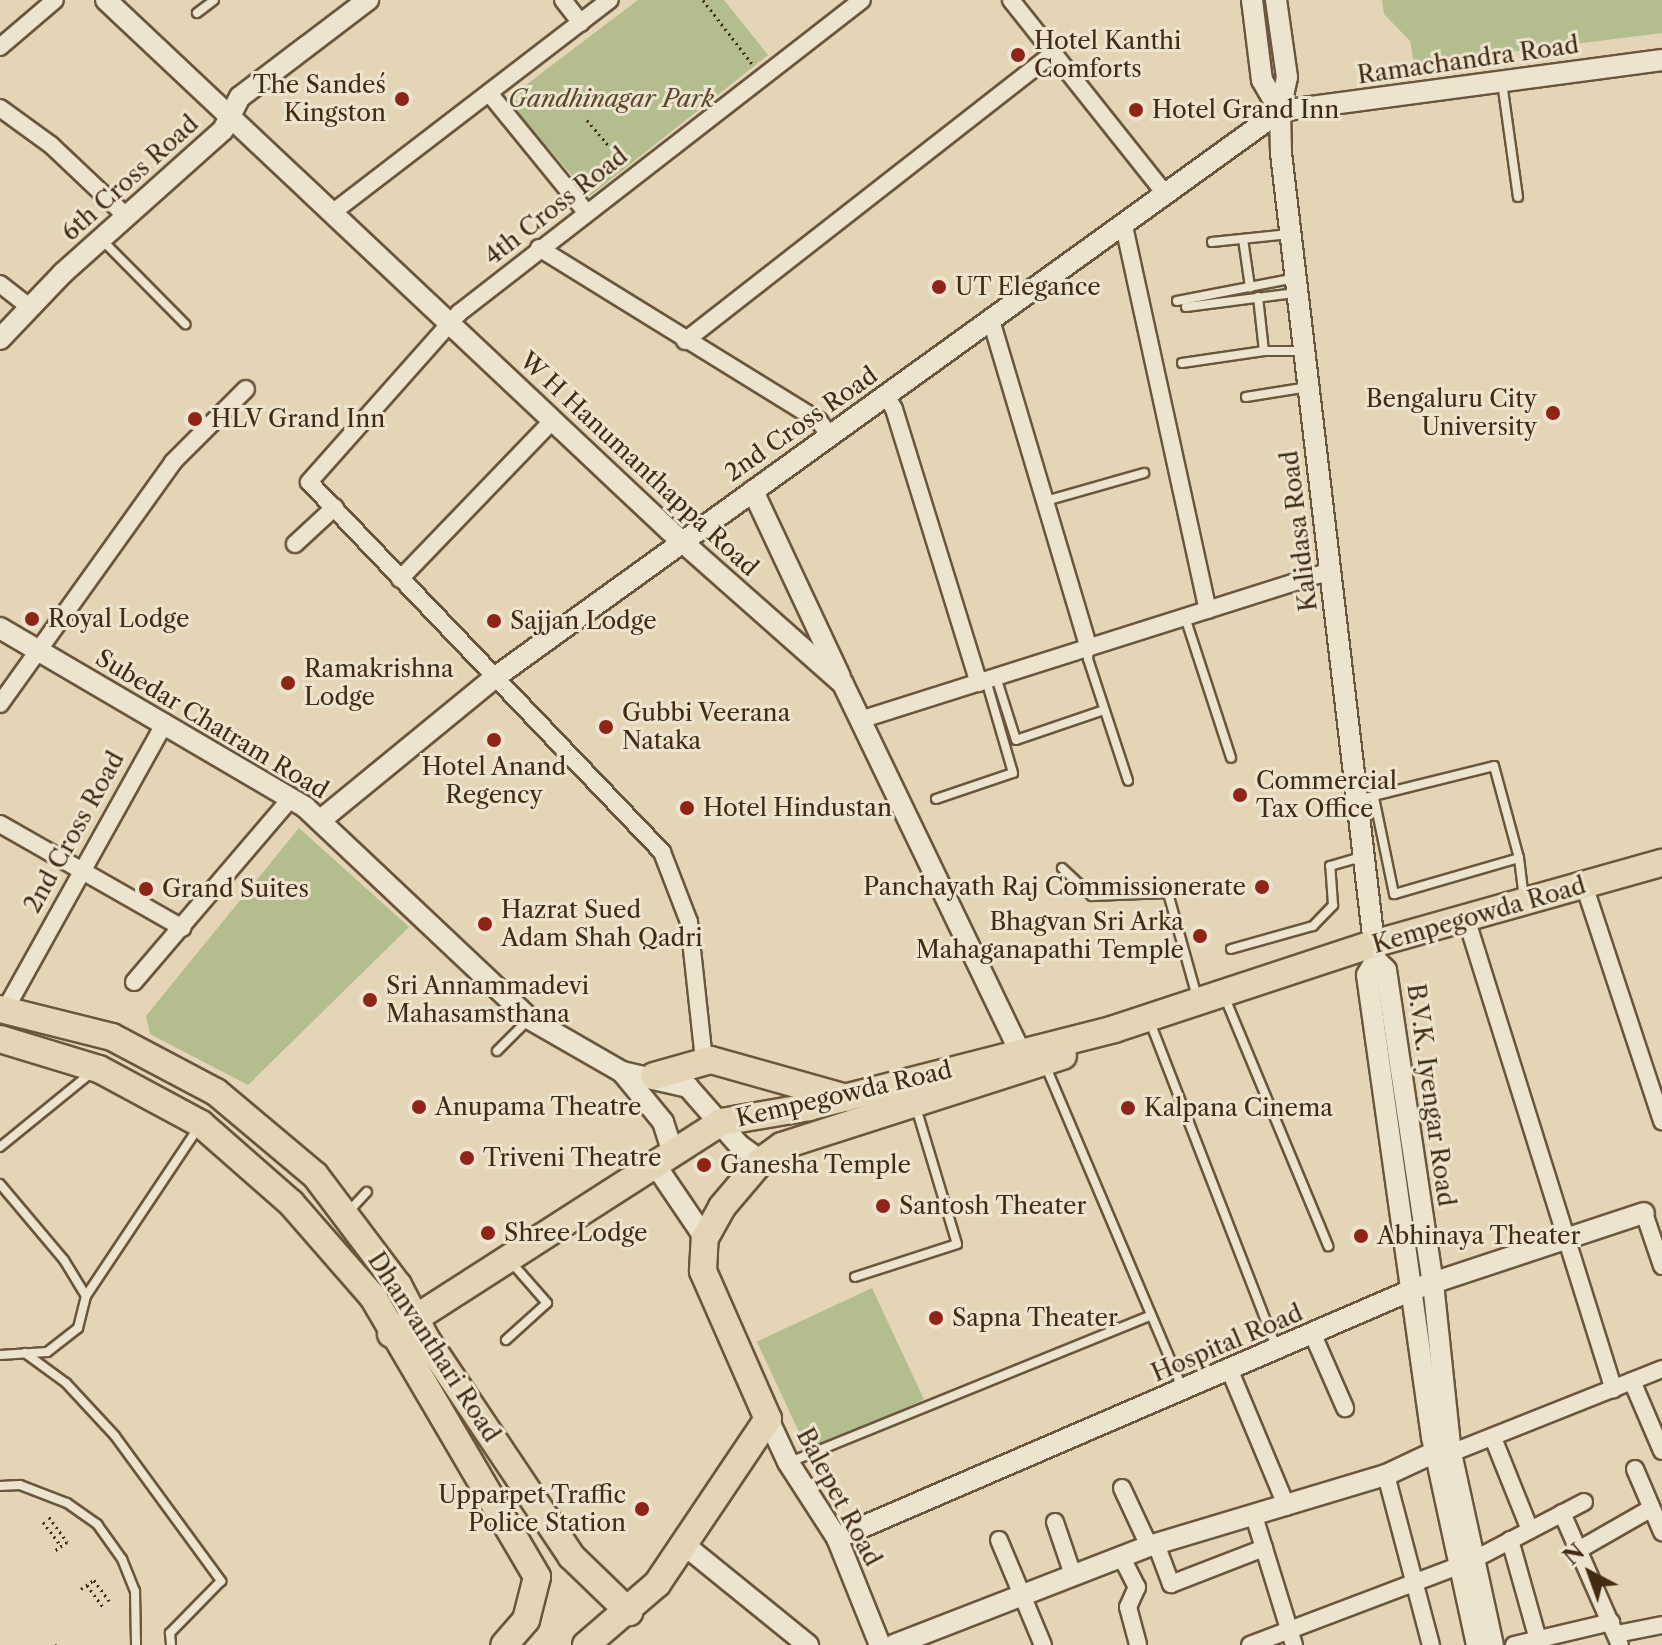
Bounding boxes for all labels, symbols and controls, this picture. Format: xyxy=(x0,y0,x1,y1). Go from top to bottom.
place label: Hotel Kanthi Comforts xyxy=(1034,27,1181,83)
street label: Ramachandra Road xyxy=(1355,30,1581,90)
marker: Hotel Kanthi Comforts xyxy=(1009,46,1027,64)
place label: The Sandeś Kingston xyxy=(253,71,386,127)
park label: Gandhinagar Park xyxy=(508,85,714,113)
marker: The Sandeś Kingston xyxy=(393,90,411,108)
place label: Hotel Grand Inn xyxy=(1152,96,1339,124)
marker: Hotel Grand Inn xyxy=(1127,101,1145,119)
street label: 6th Cross Road xyxy=(56,109,204,247)
street label: 4th Cross Road xyxy=(479,141,633,271)
place label: UT Elegance xyxy=(955,273,1101,301)
marker: UT Elegance xyxy=(930,278,948,296)
street label: W H Hanumanthappa Road xyxy=(513,345,765,583)
street label: 2nd Cross Road xyxy=(719,361,883,487)
place label: Bengaluru City University xyxy=(1366,385,1537,441)
marker: Bengaluru City University xyxy=(1544,404,1562,422)
place label: HLV Grand Inn xyxy=(211,405,386,433)
marker: HLV Grand Inn xyxy=(186,410,204,428)
street label: Kalidasa Road xyxy=(1275,449,1323,613)
place label: Royal Lodge xyxy=(48,605,189,633)
place label: Sajjan Lodge xyxy=(510,607,657,635)
marker: Royal Lodge xyxy=(23,610,41,628)
marker: Sajjan Lodge xyxy=(485,612,503,630)
street label: Subedar Chatram Road xyxy=(90,643,334,805)
place label: Ramakrishna Lodge xyxy=(304,655,454,711)
marker: Ramakrishna Lodge xyxy=(279,674,297,692)
place label: Gubbi Veerana Nataka xyxy=(622,699,791,755)
marker: Gubbi Veerana Nataka xyxy=(597,718,615,736)
marker: Hotel Anand Regency xyxy=(485,731,503,749)
street label: 2nd Cross Road xyxy=(18,747,130,917)
place label: Hotel Anand Regency xyxy=(421,753,567,809)
place label: Commercial Tax Office xyxy=(1256,767,1397,823)
marker: Commercial Tax Office xyxy=(1231,786,1249,804)
place label: Hotel Hindustan xyxy=(703,794,892,822)
marker: Hotel Hindustan xyxy=(678,799,696,817)
street label: Kempegowda Road xyxy=(1369,871,1589,959)
place label: Panchayath Raj Commissionerate xyxy=(863,873,1246,901)
place label: Grand Suites xyxy=(162,875,309,903)
marker: Panchayath Raj Commissionerate xyxy=(1253,878,1271,896)
marker: Grand Suites xyxy=(137,880,155,898)
place label: Hazrat Sued Adam Shah Qadri xyxy=(501,896,703,952)
place label: Bhagvan Sri Arka Mahaganapathi Temple xyxy=(915,908,1184,964)
marker: Hazrat Sued Adam Shah Qadri xyxy=(476,915,494,933)
marker: Bhagvan Sri Arka Mahaganapathi Temple xyxy=(1191,927,1209,945)
place label: Sri Annammadevi Mahasamsthana xyxy=(386,972,590,1028)
street label: B.V.K. Iyengar Road xyxy=(1401,982,1461,1208)
marker: Sri Annammadevi Mahasamsthana xyxy=(361,991,379,1009)
street label: Kempegowda Road xyxy=(733,1055,955,1133)
place label: Anupama Theatre xyxy=(435,1093,642,1121)
place label: Kalpana Cinema xyxy=(1144,1094,1333,1122)
marker: Anupama Theatre xyxy=(410,1098,428,1116)
marker: Kalpana Cinema xyxy=(1119,1099,1137,1117)
place label: Triveni Theatre xyxy=(483,1144,662,1172)
marker: Triveni Theatre xyxy=(458,1149,476,1167)
place label: Ganesha Temple xyxy=(720,1151,912,1179)
marker: Ganesha Temple xyxy=(695,1156,713,1174)
place label: Santosh Theater xyxy=(899,1192,1087,1220)
marker: Santosh Theater xyxy=(874,1197,892,1215)
place label: Shree Lodge xyxy=(504,1219,648,1247)
place label: Abhinaya Theater xyxy=(1377,1222,1582,1250)
marker: Shree Lodge xyxy=(479,1224,497,1242)
marker: Abhinaya Theater xyxy=(1352,1227,1370,1245)
street label: Dhanvanthari Road xyxy=(362,1247,506,1447)
street label: Hospital Road xyxy=(1147,1298,1307,1388)
place label: Sapna Theater xyxy=(952,1304,1119,1332)
marker: Sapna Theater xyxy=(927,1309,945,1327)
street label: Balepet Road xyxy=(790,1423,888,1571)
place label: Upparpet Traffic Police Station xyxy=(438,1481,626,1537)
marker: Upparpet Traffic Police Station xyxy=(633,1500,651,1518)
north arrow xyxy=(1550,1533,1630,1613)
text: N xyxy=(1558,1538,1590,1571)

